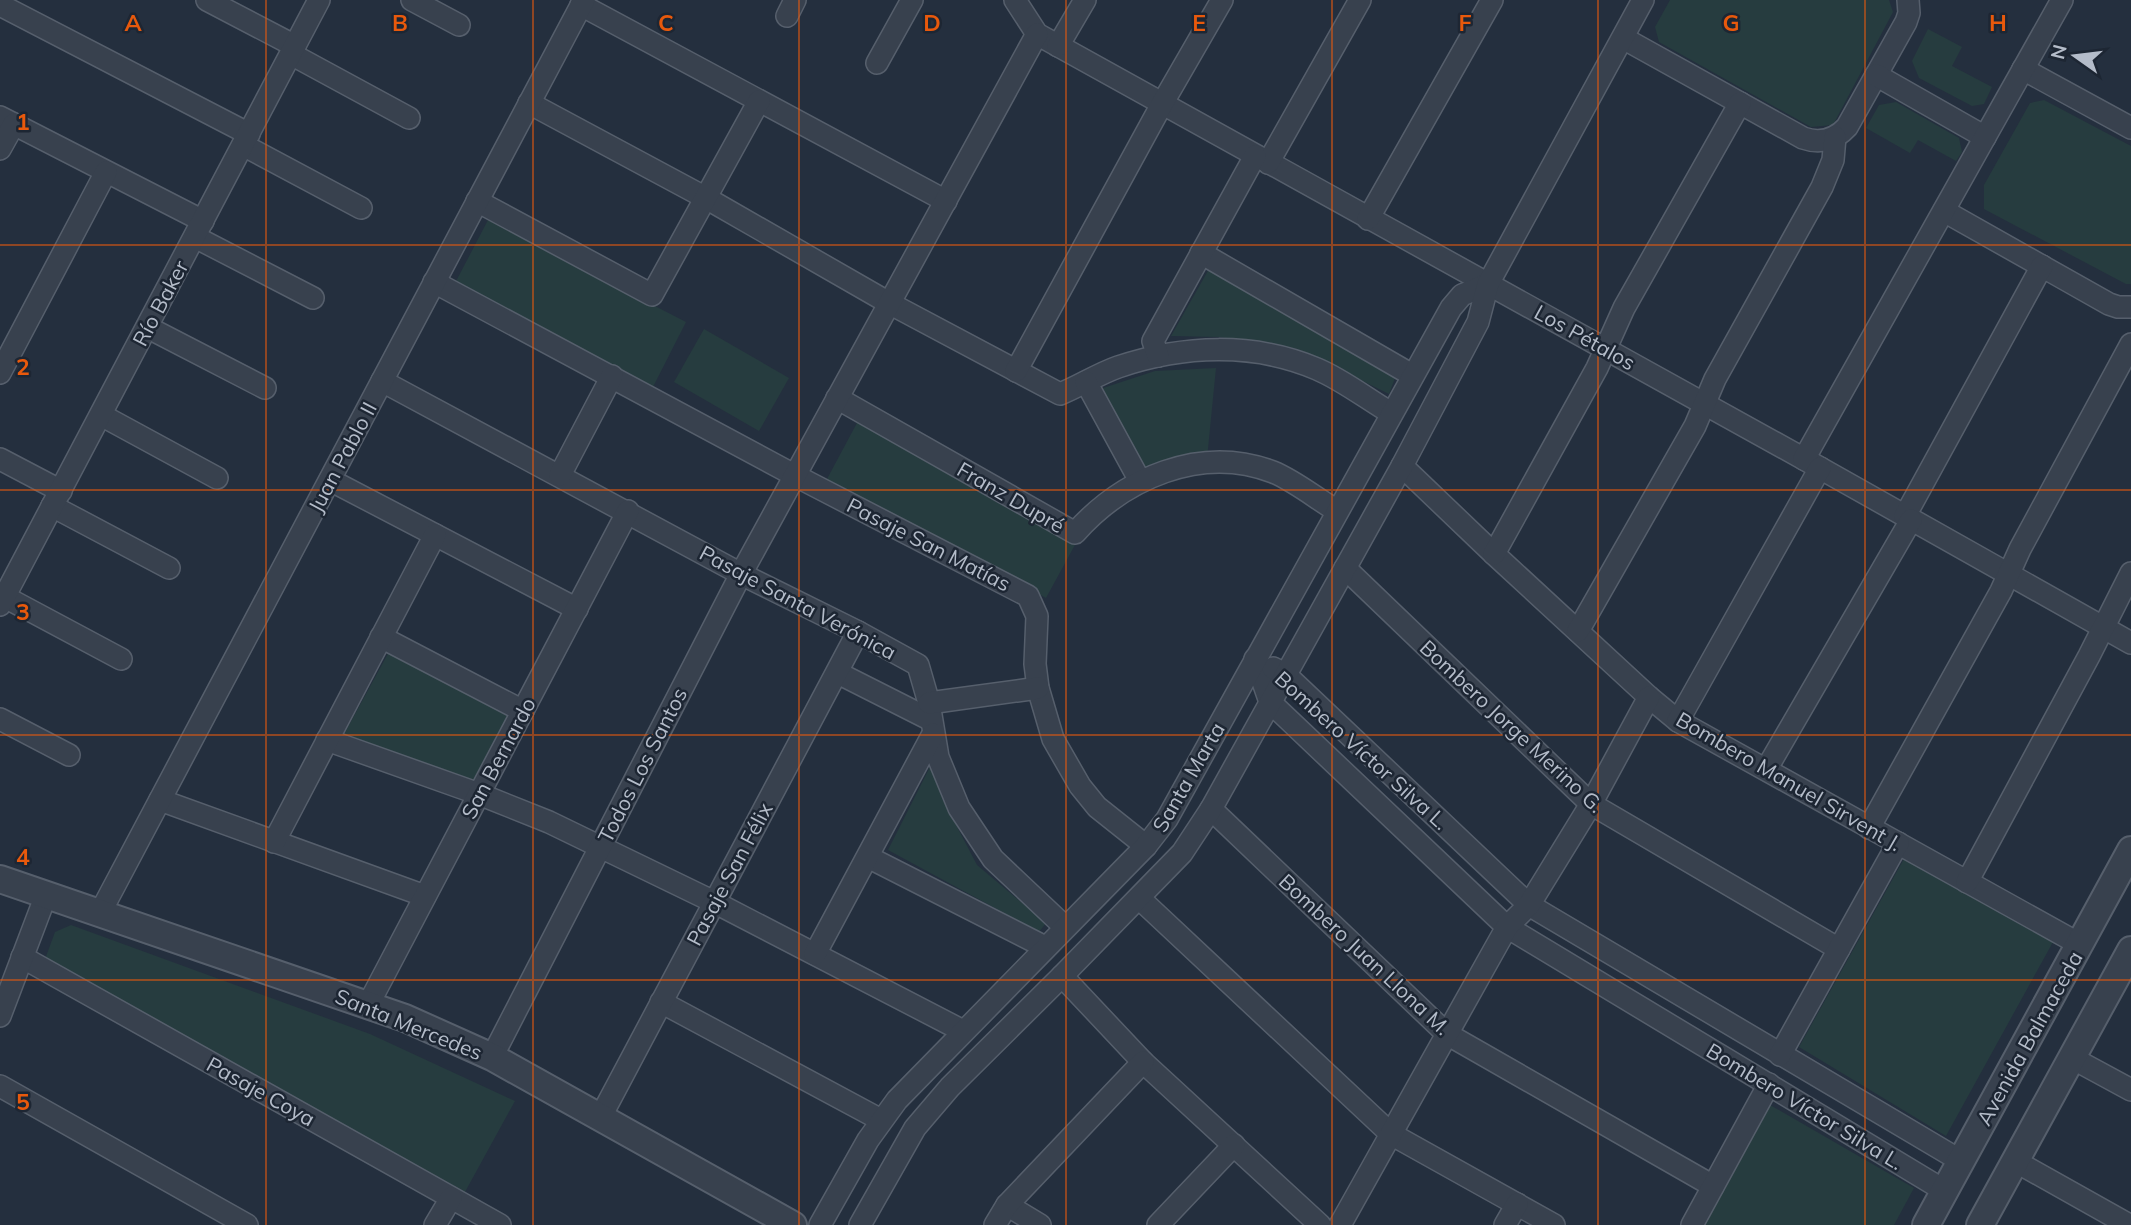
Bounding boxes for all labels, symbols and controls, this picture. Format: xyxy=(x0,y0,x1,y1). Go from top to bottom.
text: A xyxy=(124,8,142,37)
text: B xyxy=(392,8,408,37)
text: C xyxy=(658,8,674,37)
text: D xyxy=(923,8,941,37)
text: E xyxy=(1192,8,1206,37)
text: F xyxy=(1458,8,1472,37)
text: G xyxy=(1722,8,1740,37)
text: H xyxy=(1989,8,2007,37)
north arrow xyxy=(2040,21,2110,91)
text: N xyxy=(2045,42,2072,62)
text: 1 xyxy=(16,107,30,136)
street label: Río Baker xyxy=(127,255,194,350)
street label: Los Pétalos xyxy=(1530,299,1640,375)
text: 2 xyxy=(16,352,30,381)
street label: Juan Pablo II xyxy=(302,397,382,517)
street label: Franz Dupré xyxy=(953,456,1069,538)
street label: Pasaje San Matías xyxy=(843,492,1015,596)
street label: Pasaje Santa Verónica xyxy=(695,539,901,665)
text: 3 xyxy=(16,597,30,626)
street label: Bombero Jorge Merino G. xyxy=(1415,634,1609,818)
street label: Bombero Víctor Silva L. xyxy=(1270,665,1454,835)
street label: Todos Los Santos xyxy=(592,683,692,847)
street label: San Bernardo xyxy=(455,693,541,823)
street label: Bombero Manuel Sirvent J. xyxy=(1672,706,1906,856)
street label: Santa Marta xyxy=(1146,718,1230,836)
street label: Pasaje San Félix xyxy=(680,798,778,950)
text: 4 xyxy=(16,842,30,871)
street label: Bombero Juan Llona M. xyxy=(1274,868,1456,1040)
street label: Avenida Balmaceda xyxy=(1970,946,2088,1130)
street label: Santa Mercedes xyxy=(332,983,486,1065)
street label: Bombero Víctor Silva L. xyxy=(1702,1037,1908,1175)
street label: Pasaje Coya xyxy=(202,1051,320,1131)
text: 5 xyxy=(16,1087,30,1116)

